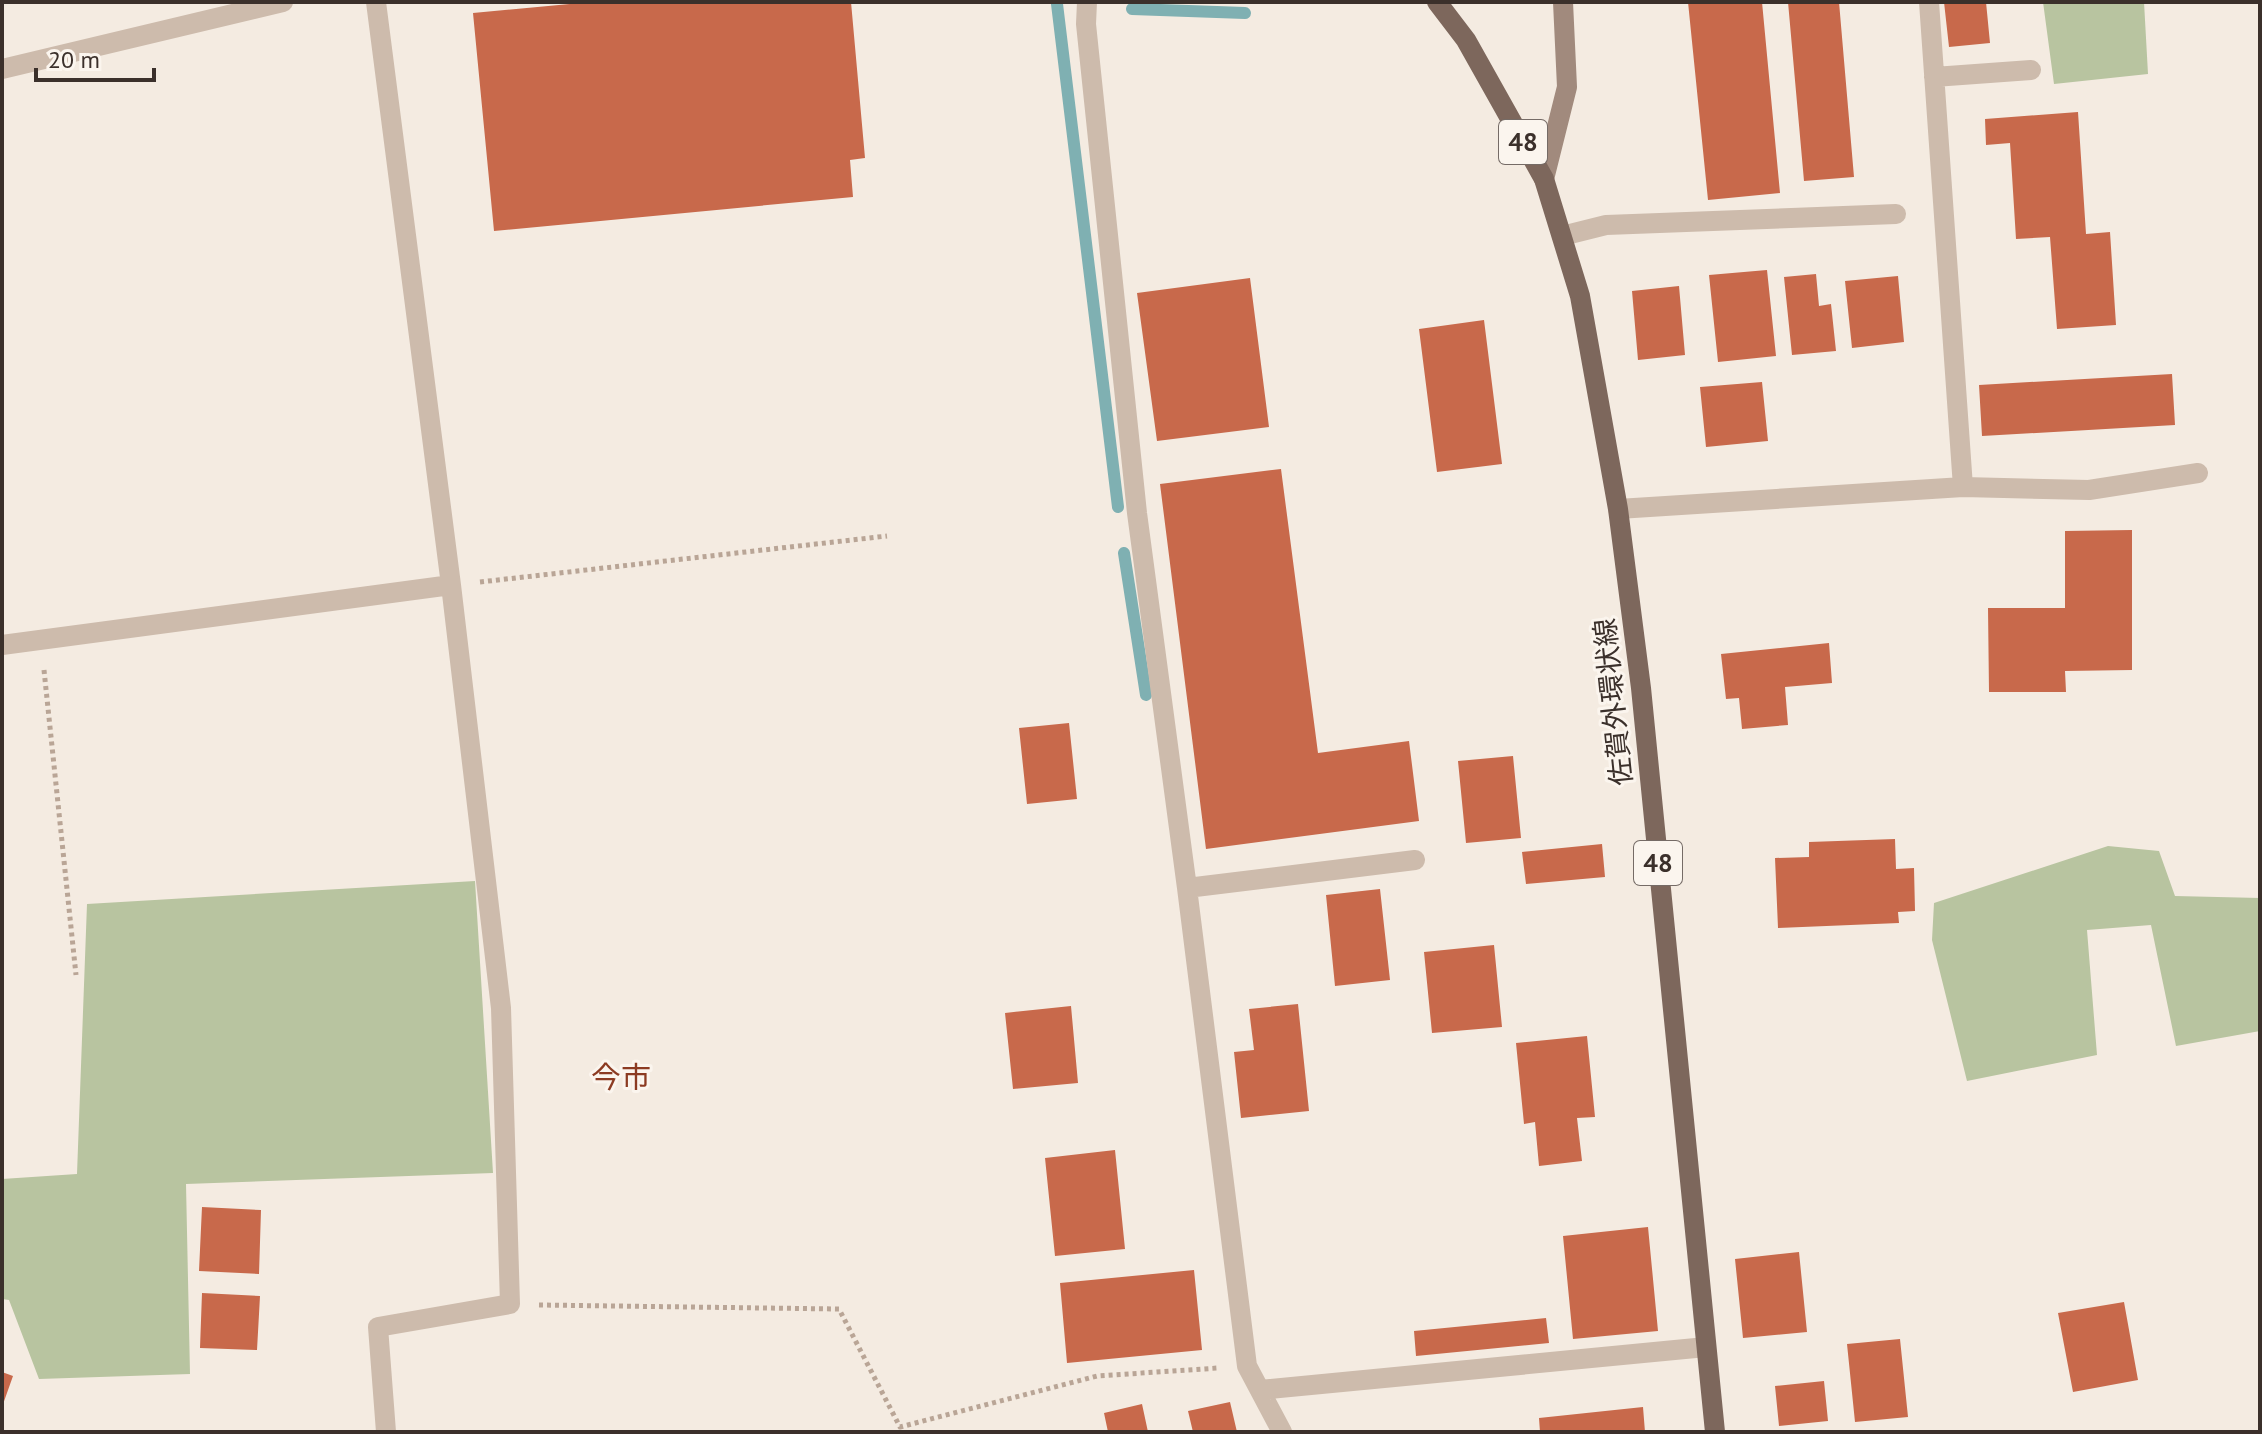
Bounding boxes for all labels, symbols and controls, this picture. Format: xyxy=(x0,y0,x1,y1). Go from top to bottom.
scale bar xyxy=(36,32,154,82)
text: 20 m xyxy=(48,44,100,75)
road number: 48 xyxy=(1499,120,1547,164)
street label: 佐賀外環状線 xyxy=(1585,617,1640,788)
road number: 48 xyxy=(1634,841,1682,885)
district label: 今市 xyxy=(591,1057,651,1096)

